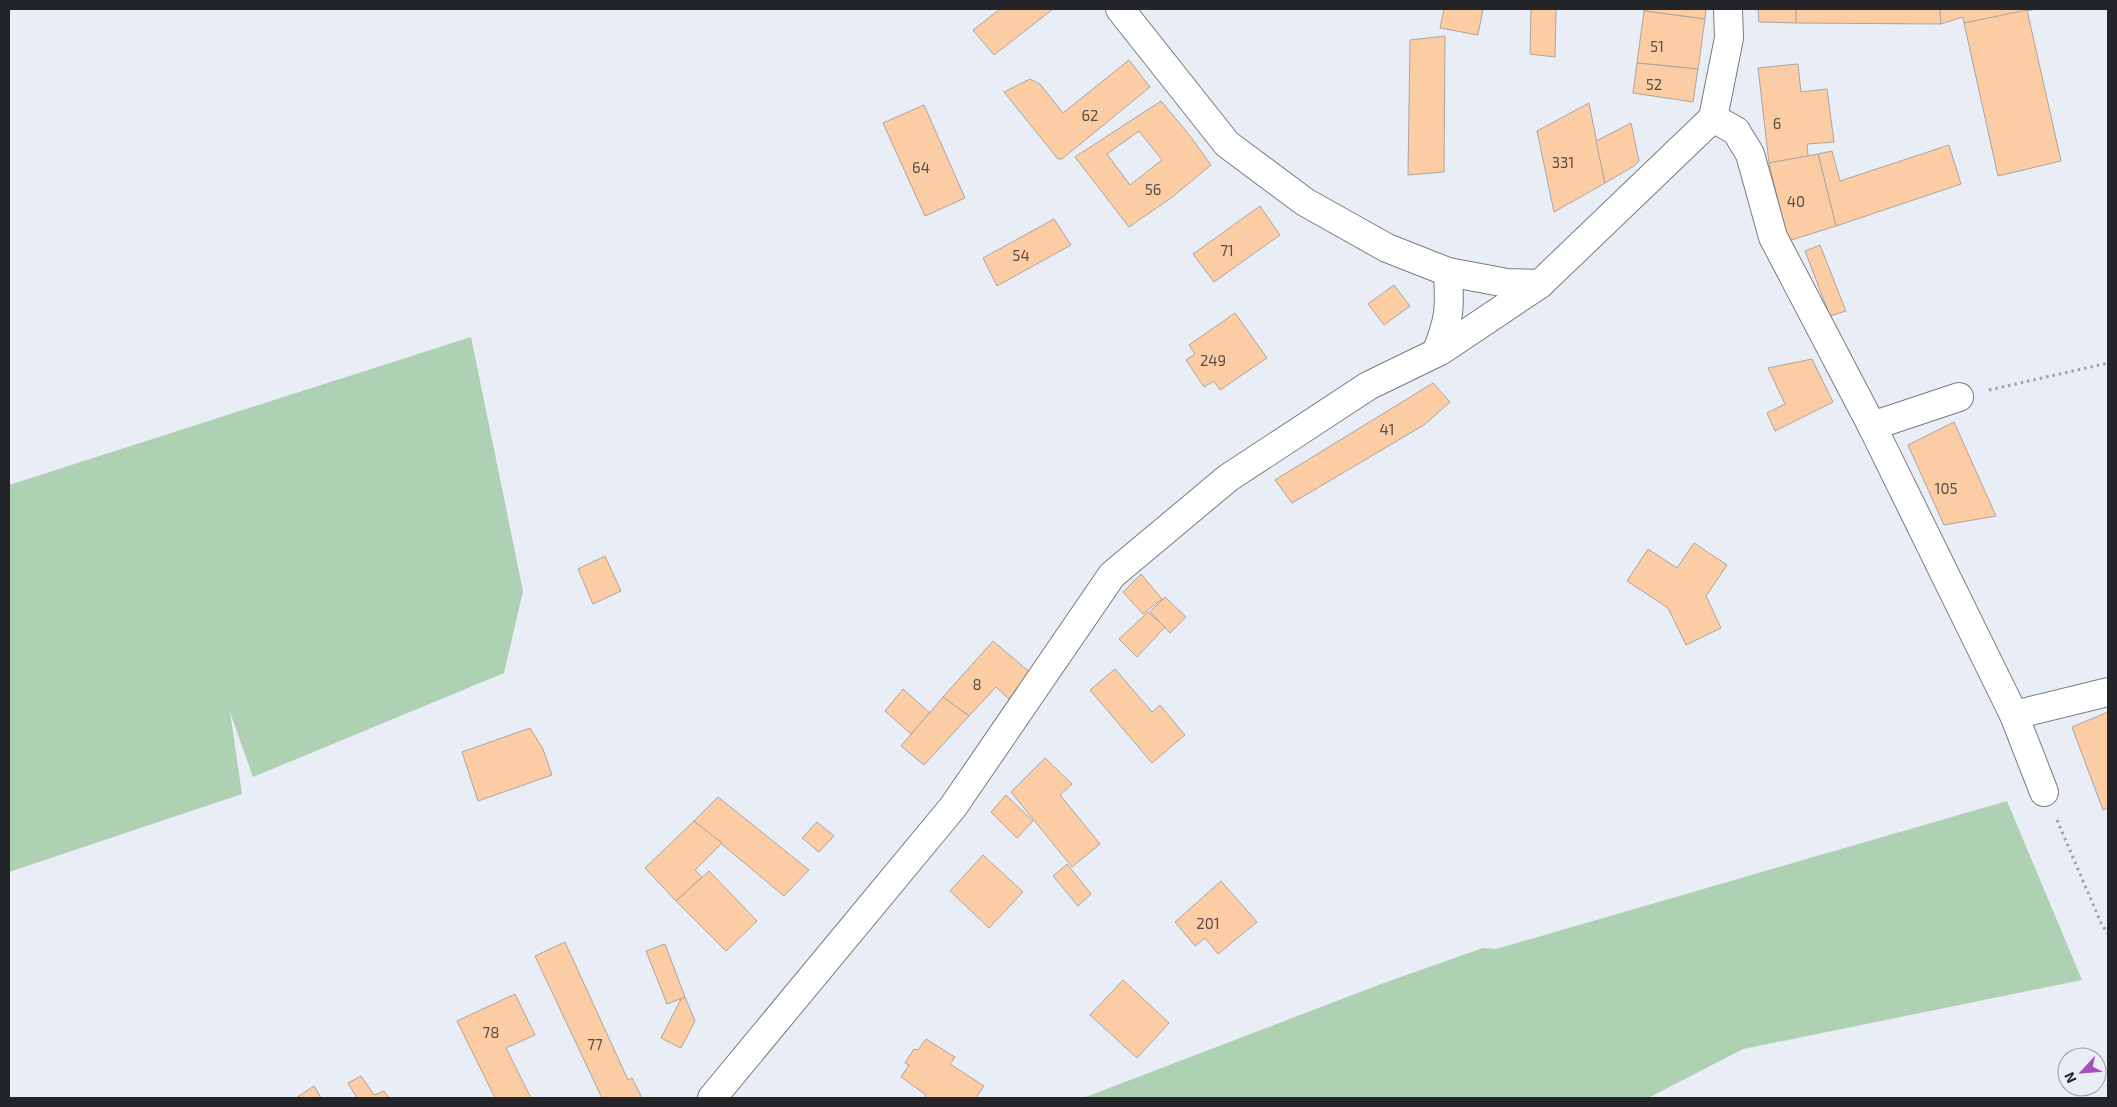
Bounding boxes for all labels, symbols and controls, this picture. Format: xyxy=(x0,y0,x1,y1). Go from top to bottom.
house number: 51 xyxy=(1650,37,1664,55)
house number: 52 xyxy=(1646,75,1662,93)
house number: 62 xyxy=(1081,106,1099,124)
house number: 6 xyxy=(1773,114,1781,132)
house number: 331 xyxy=(1552,153,1574,171)
house number: 64 xyxy=(912,158,930,176)
house number: 56 xyxy=(1145,180,1161,198)
house number: 40 xyxy=(1787,192,1805,210)
house number: 71 xyxy=(1220,241,1234,259)
house number: 54 xyxy=(1012,246,1030,264)
house number: 249 xyxy=(1200,351,1226,369)
house number: 41 xyxy=(1379,420,1395,438)
house number: 105 xyxy=(1934,479,1958,497)
house number: 8 xyxy=(972,675,982,693)
house number: 201 xyxy=(1196,914,1220,932)
house number: 78 xyxy=(483,1023,499,1041)
house number: 77 xyxy=(587,1035,603,1053)
north arrow xyxy=(2057,1047,2107,1097)
text: N xyxy=(2060,1070,2080,1086)

